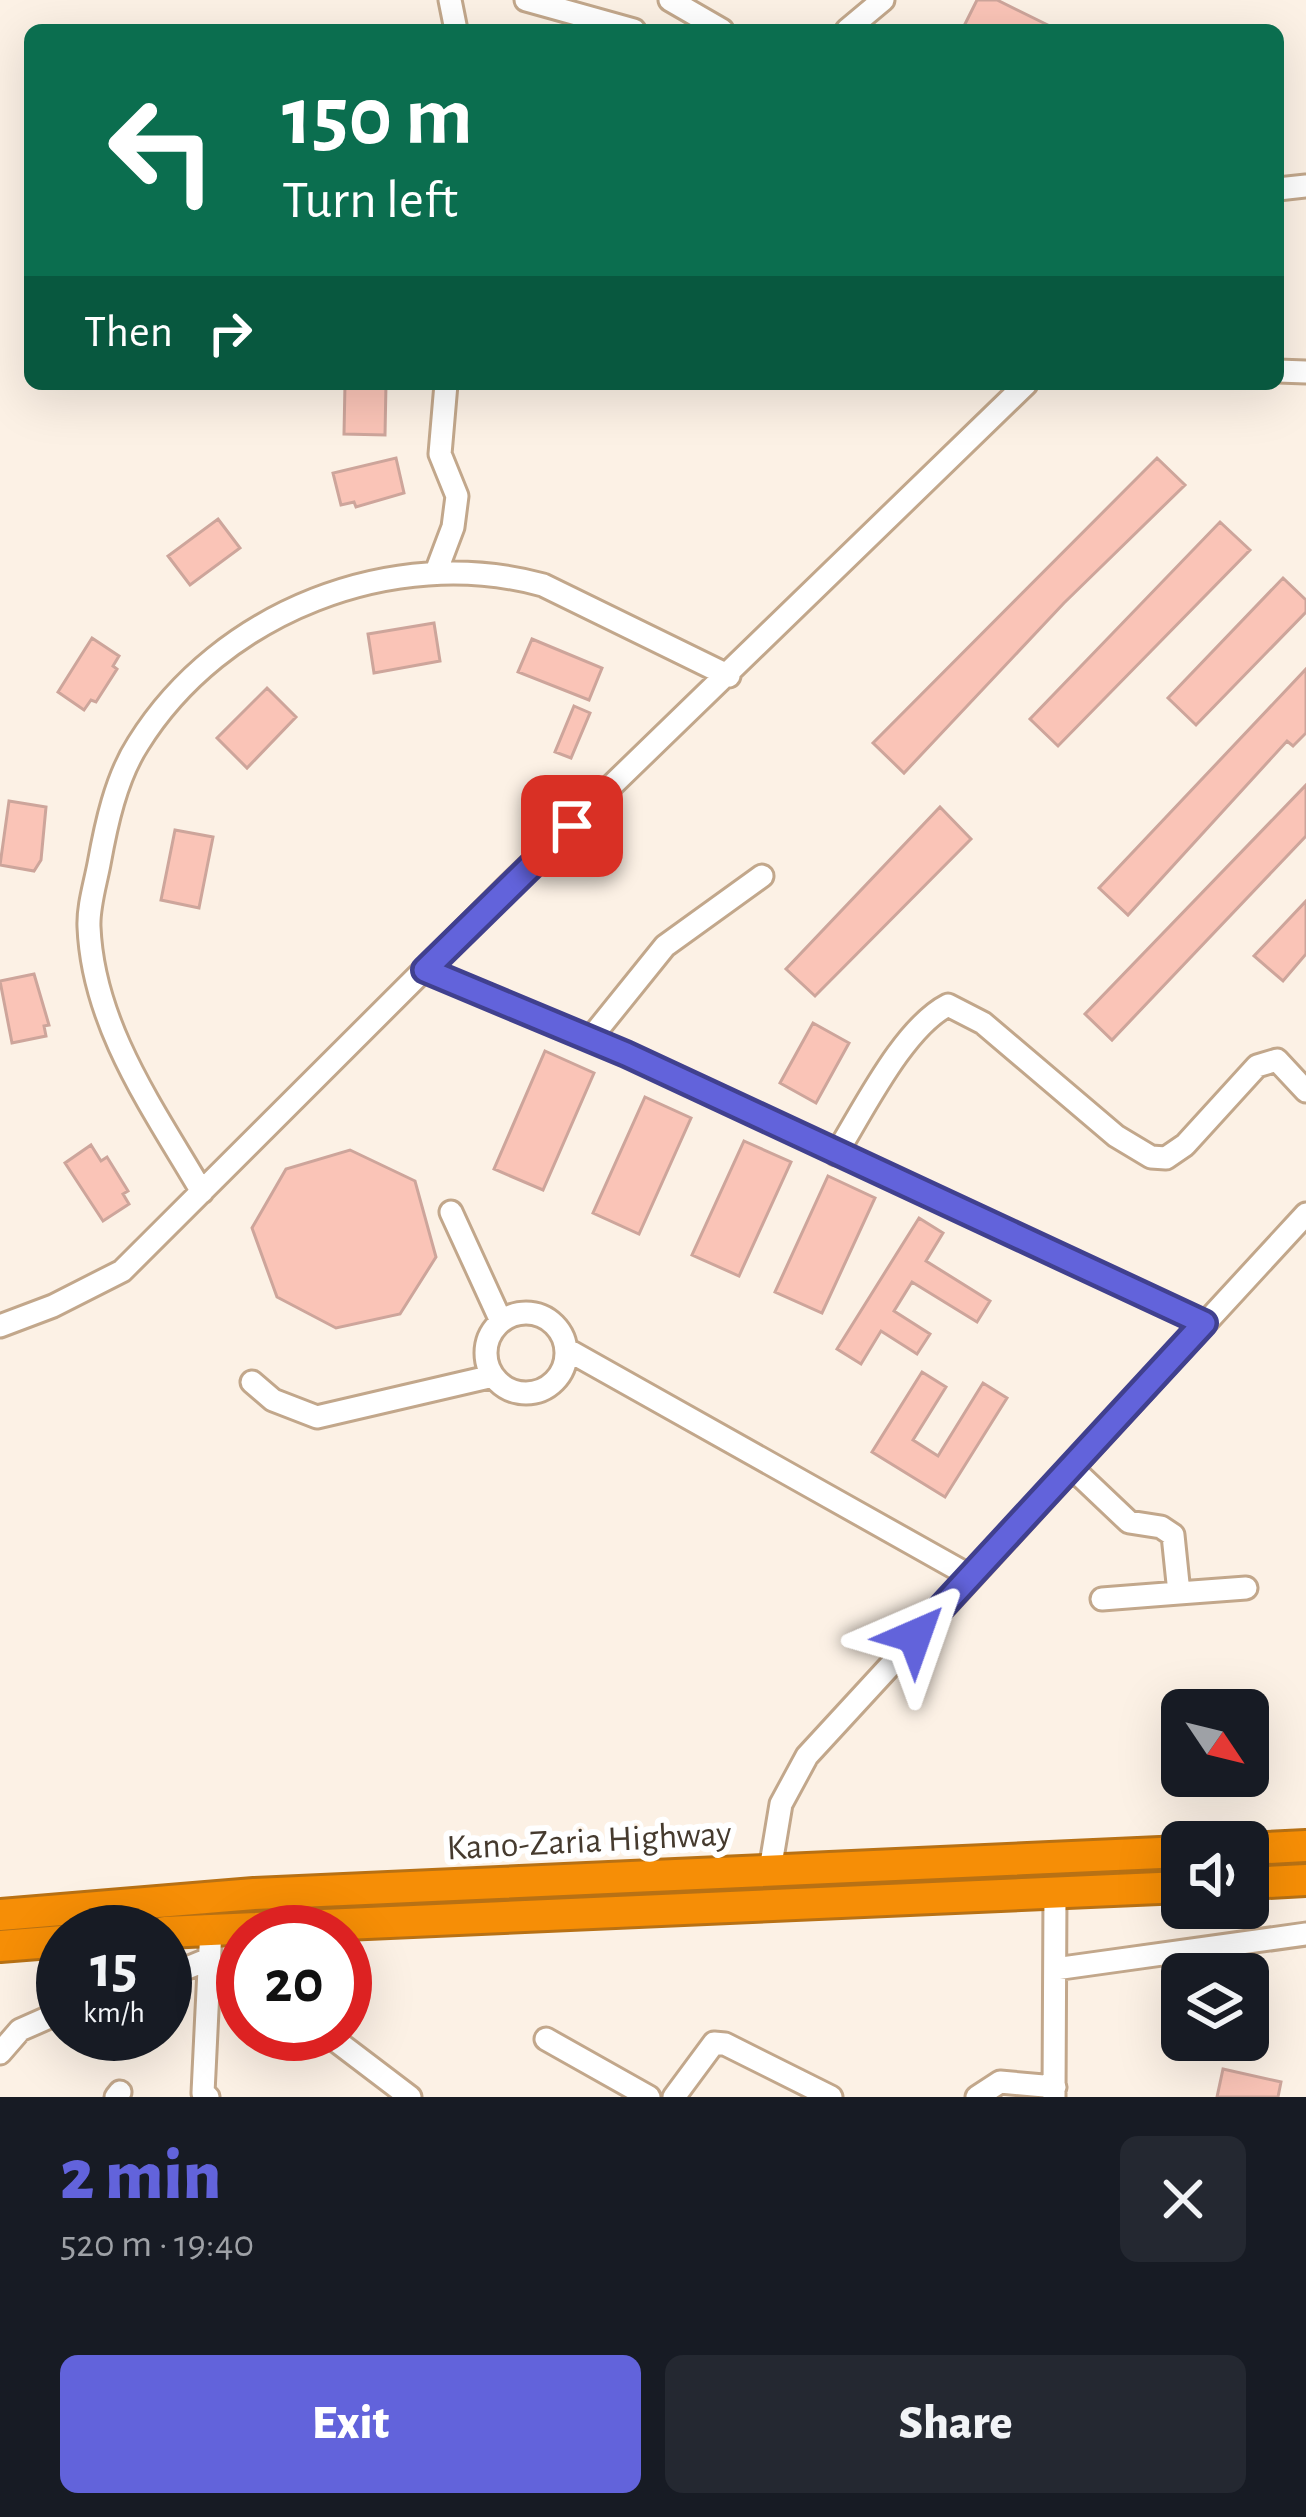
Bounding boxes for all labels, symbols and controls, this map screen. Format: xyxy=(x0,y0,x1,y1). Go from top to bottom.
icon: left xyxy=(84,72,240,228)
text: 150 m xyxy=(282,76,473,160)
text: Turn left xyxy=(282,174,458,228)
icon: right xyxy=(197,300,263,366)
text: Then xyxy=(84,310,173,355)
pin xyxy=(521,775,623,877)
icon: arrive xyxy=(539,793,605,859)
position arrow xyxy=(852,1573,978,1699)
north arrow xyxy=(1161,1689,1269,1797)
map controls xyxy=(1161,1689,1269,2061)
street label: Kano-Zaria Highway xyxy=(446,1816,733,1866)
button: sound xyxy=(1161,1821,1269,1929)
speed limit sign: 20 xyxy=(216,1905,372,2061)
text: 15 xyxy=(90,1938,138,1998)
button: layers xyxy=(1161,1953,1269,2061)
text: km/h xyxy=(83,1998,145,2028)
button: close xyxy=(1120,2136,1246,2262)
text: 2 min xyxy=(60,2140,221,2212)
text: 520 m · 19:40 xyxy=(60,2225,254,2264)
button: Exit xyxy=(60,2355,641,2493)
button: Share xyxy=(665,2355,1246,2493)

